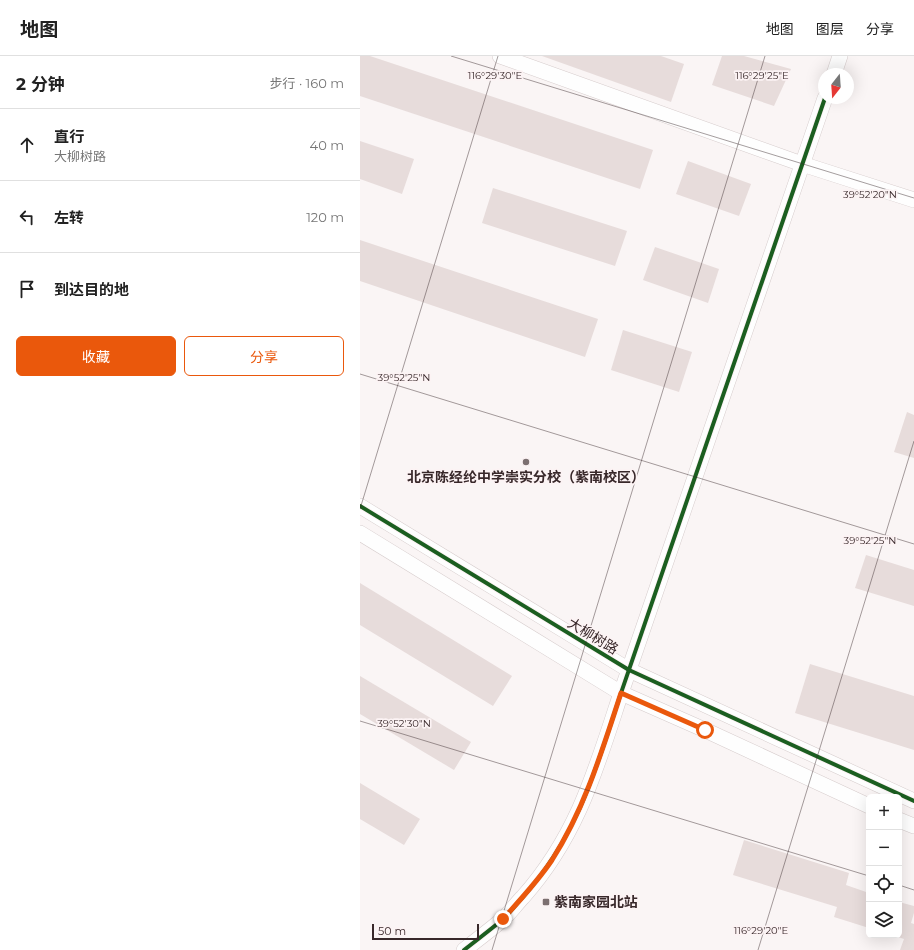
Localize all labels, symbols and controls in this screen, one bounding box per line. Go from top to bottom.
text: 地图 [20,18,58,41]
text: 地图 [766,20,794,38]
text: 图层 [816,20,844,38]
text: 分享 [866,20,894,38]
north arrow [818,68,854,104]
text: 116°29'30"E [468,69,522,82]
text: 116°29'25"E [735,69,789,82]
text: 2 分钟 [16,74,65,94]
text: 步行 · 160 m [269,75,344,91]
text: 直行 [54,127,84,146]
icon: ahead [16,134,38,156]
text: 40 m [310,137,344,153]
text: 大柳树路 [54,148,106,164]
text: 39°52'20"N [843,188,897,201]
icon: left [16,206,38,228]
text: 左转 [54,208,84,227]
text: 120 m [306,209,344,225]
icon: arrive [16,278,38,300]
text: 到达目的地 [54,280,129,299]
button: 收藏 [16,336,176,376]
button: 分享 [184,336,344,376]
text: 39°52'25"N [378,371,430,384]
marker: 北京陈经纶中学崇实分校（紫南校区） [521,457,531,467]
place label: 北京陈经纶中学崇实分校（紫南校区） [407,468,645,486]
text: 39°52'25"N [844,534,896,547]
street label: 大柳树路 [564,614,622,658]
text: 39°52'30"N [377,717,431,730]
route start [696,721,714,739]
map controls [866,794,902,938]
button: + [866,794,902,830]
button: − [866,830,902,866]
button: locate [866,866,902,902]
place label: 紫南家园北站 [554,893,638,911]
marker: 紫南家园北站 [541,897,551,907]
button: layers [866,902,902,938]
route end [494,910,512,928]
scale bar [372,922,479,941]
text: 50 m [378,924,406,938]
text: 116°29'20"E [734,924,789,937]

